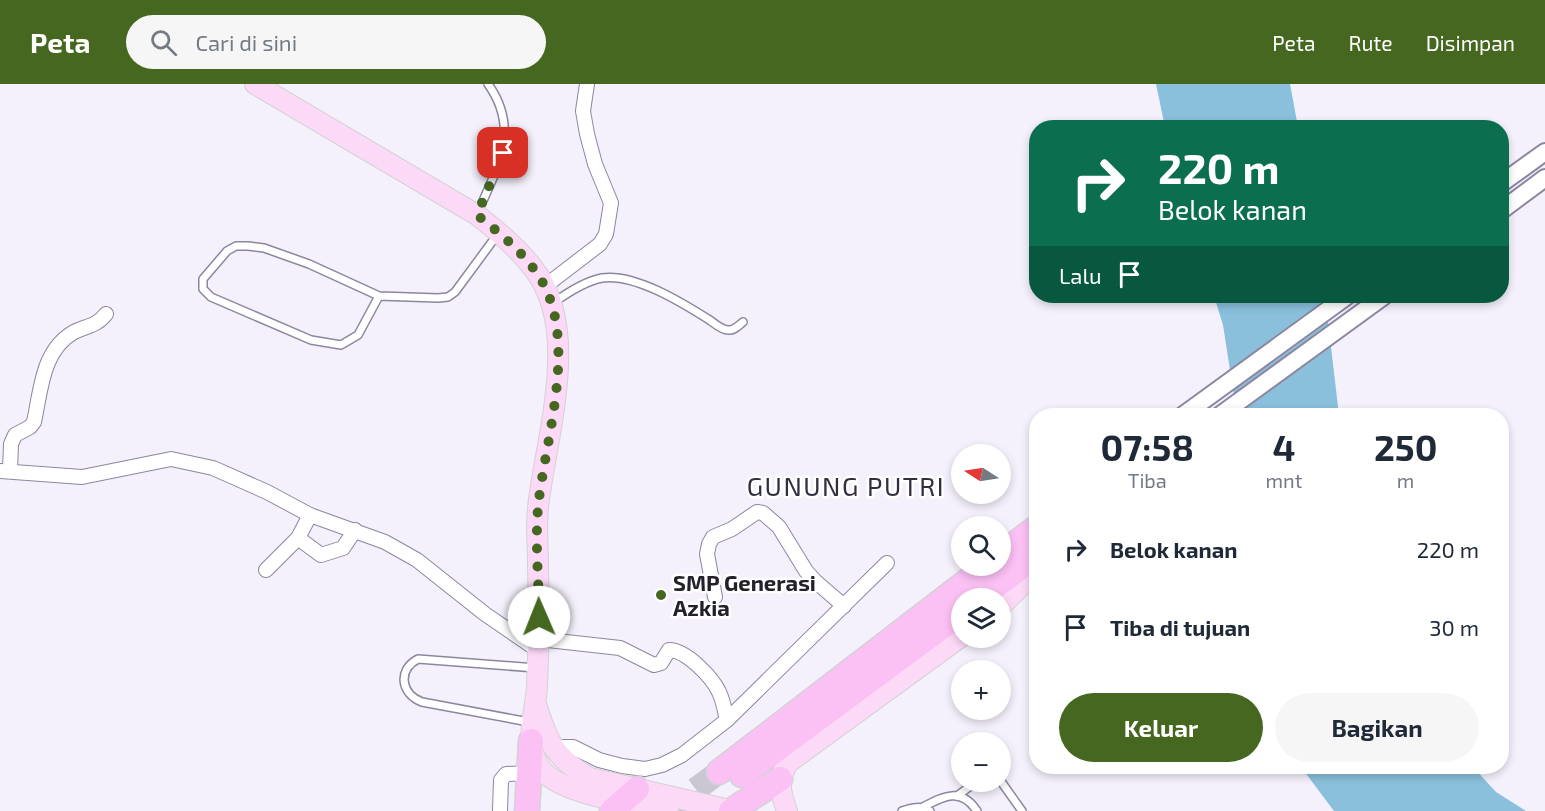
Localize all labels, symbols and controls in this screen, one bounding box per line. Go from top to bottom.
search box [126,15,546,69]
text: Peta [30,25,90,59]
icon: search [147,26,180,59]
text: Cari di sini [195,29,297,55]
text: Peta [1272,30,1315,55]
text: Rute [1348,30,1393,55]
text: Disimpan [1426,30,1515,55]
pin [477,127,528,178]
icon: arrive [486,136,519,169]
text: 220 m [1158,142,1279,192]
icon: right [1059,144,1137,222]
text: Belok kanan [1158,193,1307,225]
icon: arrive [1113,258,1146,291]
text: Lalu [1059,262,1101,288]
text: 07:58 [1101,425,1194,468]
text: 4 [1272,425,1295,468]
text: 250 [1374,425,1437,468]
north arrow [951,444,1011,504]
map controls [951,444,1011,792]
text: Tiba [1128,468,1167,492]
text: mnt [1266,468,1302,492]
text: m [1397,468,1414,492]
district label: GUNUNG PUTRI [747,470,945,501]
button: search [951,516,1011,576]
icon: right [1059,533,1092,566]
text: Belok kanan [1110,536,1237,562]
text: 220 m [1417,536,1479,562]
place label: SMP Generasi Azkia [673,569,816,620]
position arrow [507,585,571,649]
marker: SMP Generasi Azkia [654,588,668,602]
button: layers [951,588,1011,648]
icon: arrive [1059,611,1092,644]
text: Tiba di tujuan [1110,614,1250,640]
text: 30 m [1429,614,1479,640]
button: + [951,660,1011,720]
button: Keluar [1059,693,1263,762]
button: Bagikan [1275,693,1479,762]
button: − [951,732,1011,792]

